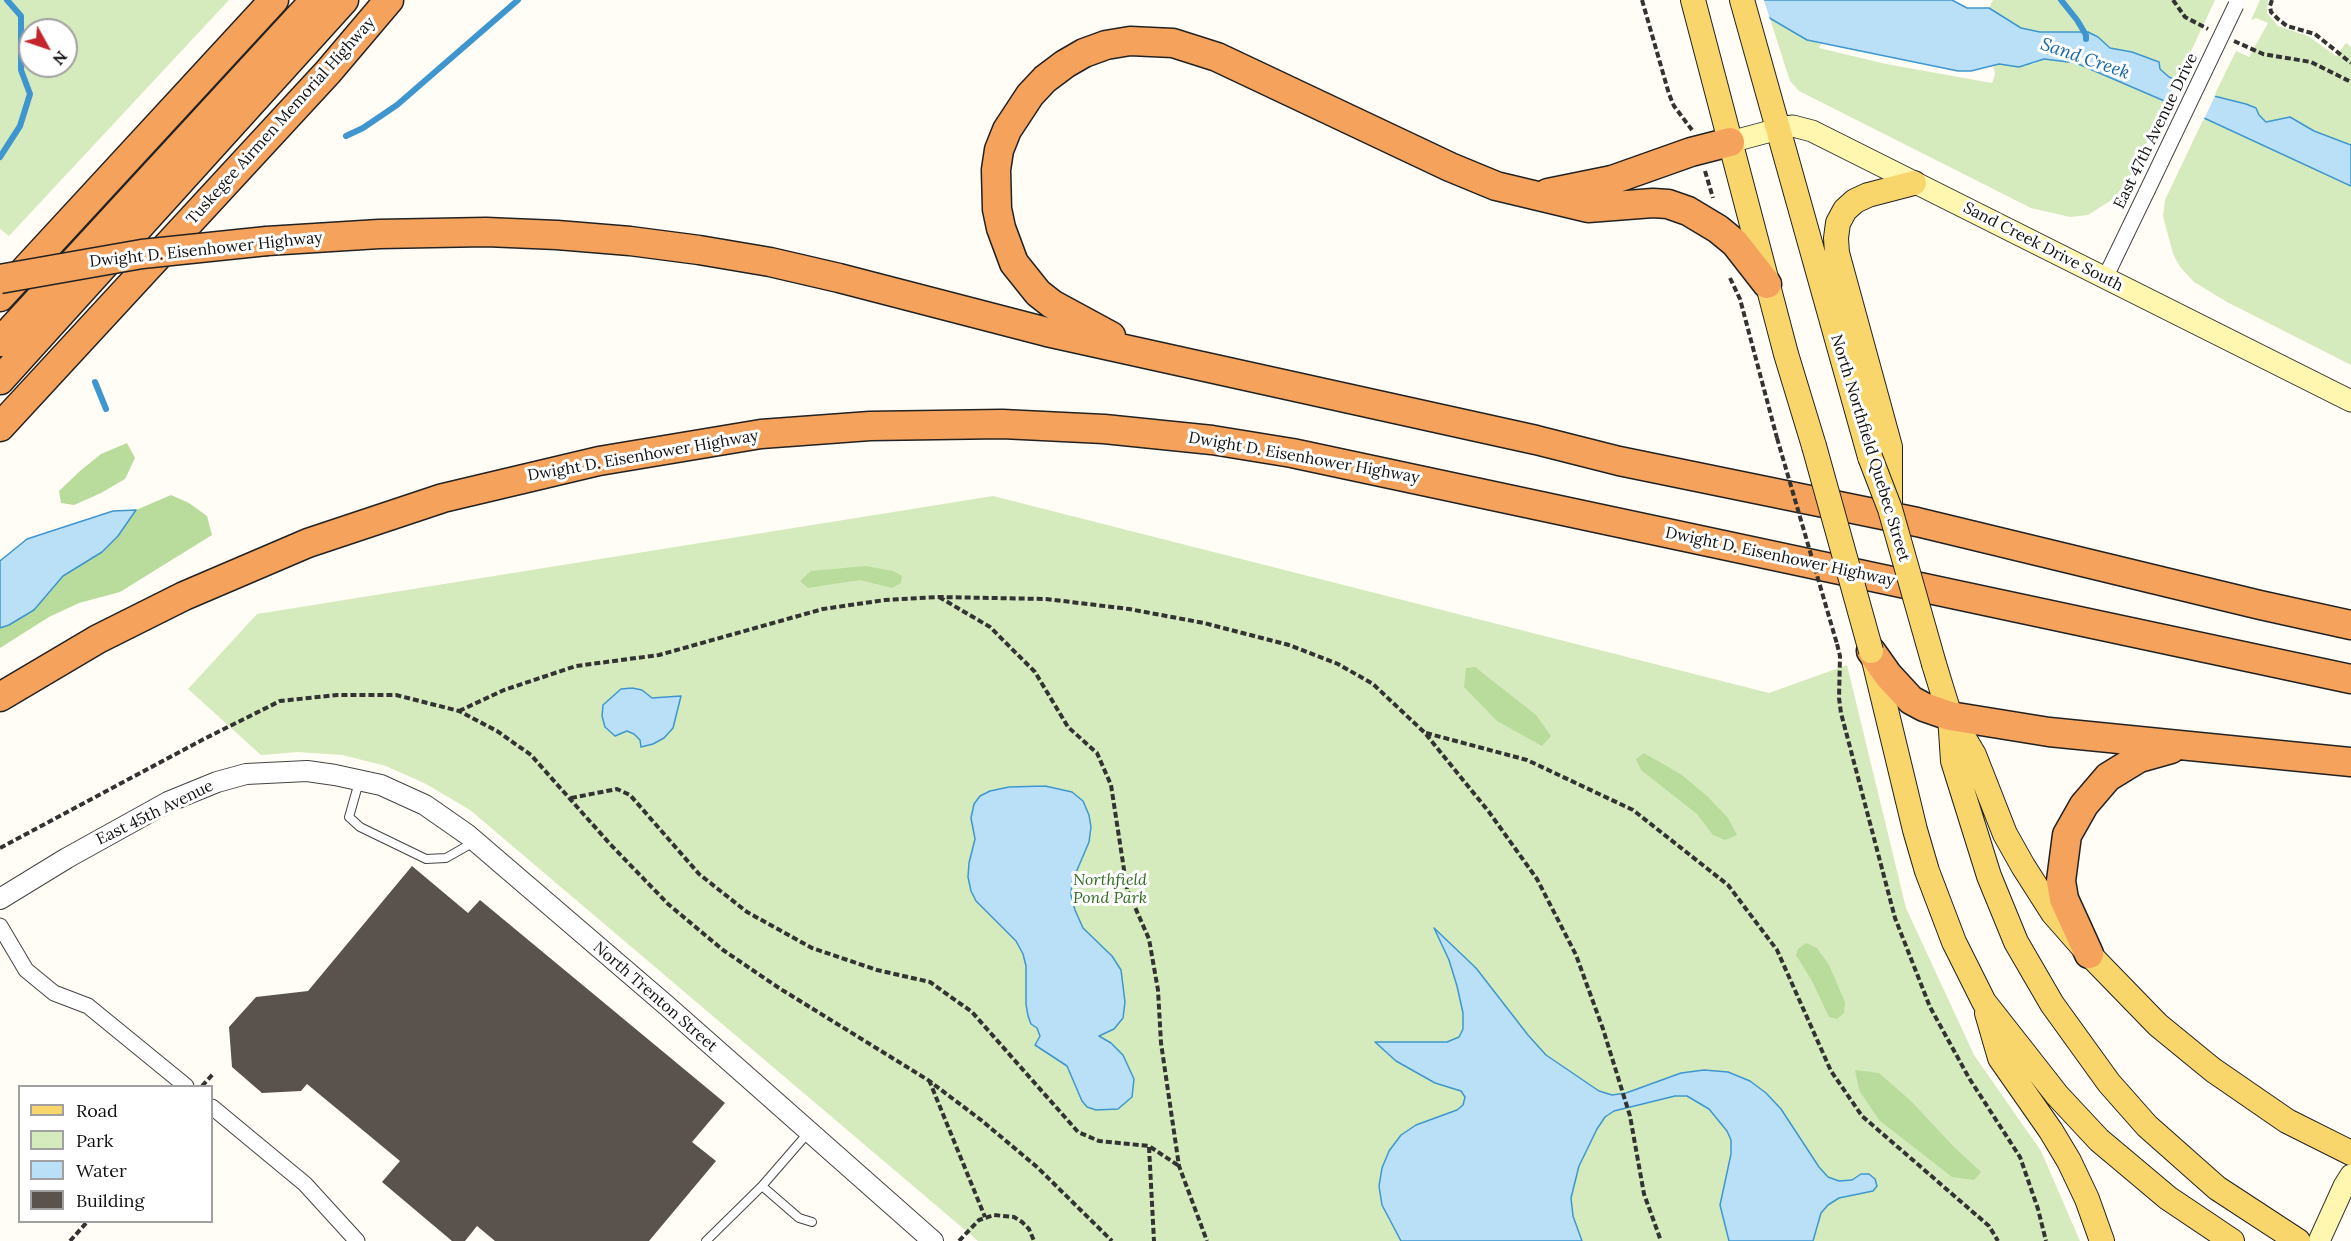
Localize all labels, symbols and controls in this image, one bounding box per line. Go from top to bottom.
street label: Tuskegee Airmen Memorial Highway [183,13,379,229]
north arrow [18,18,78,78]
water label: Sand Creek [2038,34,2132,84]
text: N [49,47,72,69]
street label: East 47th Avenue Drive [2110,50,2202,212]
street label: Sand Creek Drive South [1960,198,2126,296]
street label: Dwight D. Eisenhower Highway [89,228,323,272]
street label: North Northfield Quebec Street [1826,332,1914,564]
street label: Dwight D. Eisenhower Highway [526,426,760,486]
street label: Dwight D. Eisenhower Highway [1187,428,1421,488]
street label: Dwight D. Eisenhower Highway [1663,523,1897,591]
street label: East 45th Avenue [93,776,217,850]
park label: Northfield Pond Park [1073,870,1147,908]
street label: North Trenton Street [589,938,721,1056]
legend [18,1085,213,1223]
text: Road [76,1099,118,1122]
text: Park [76,1129,113,1152]
text: Water [76,1159,127,1182]
text: Building [76,1189,144,1212]

